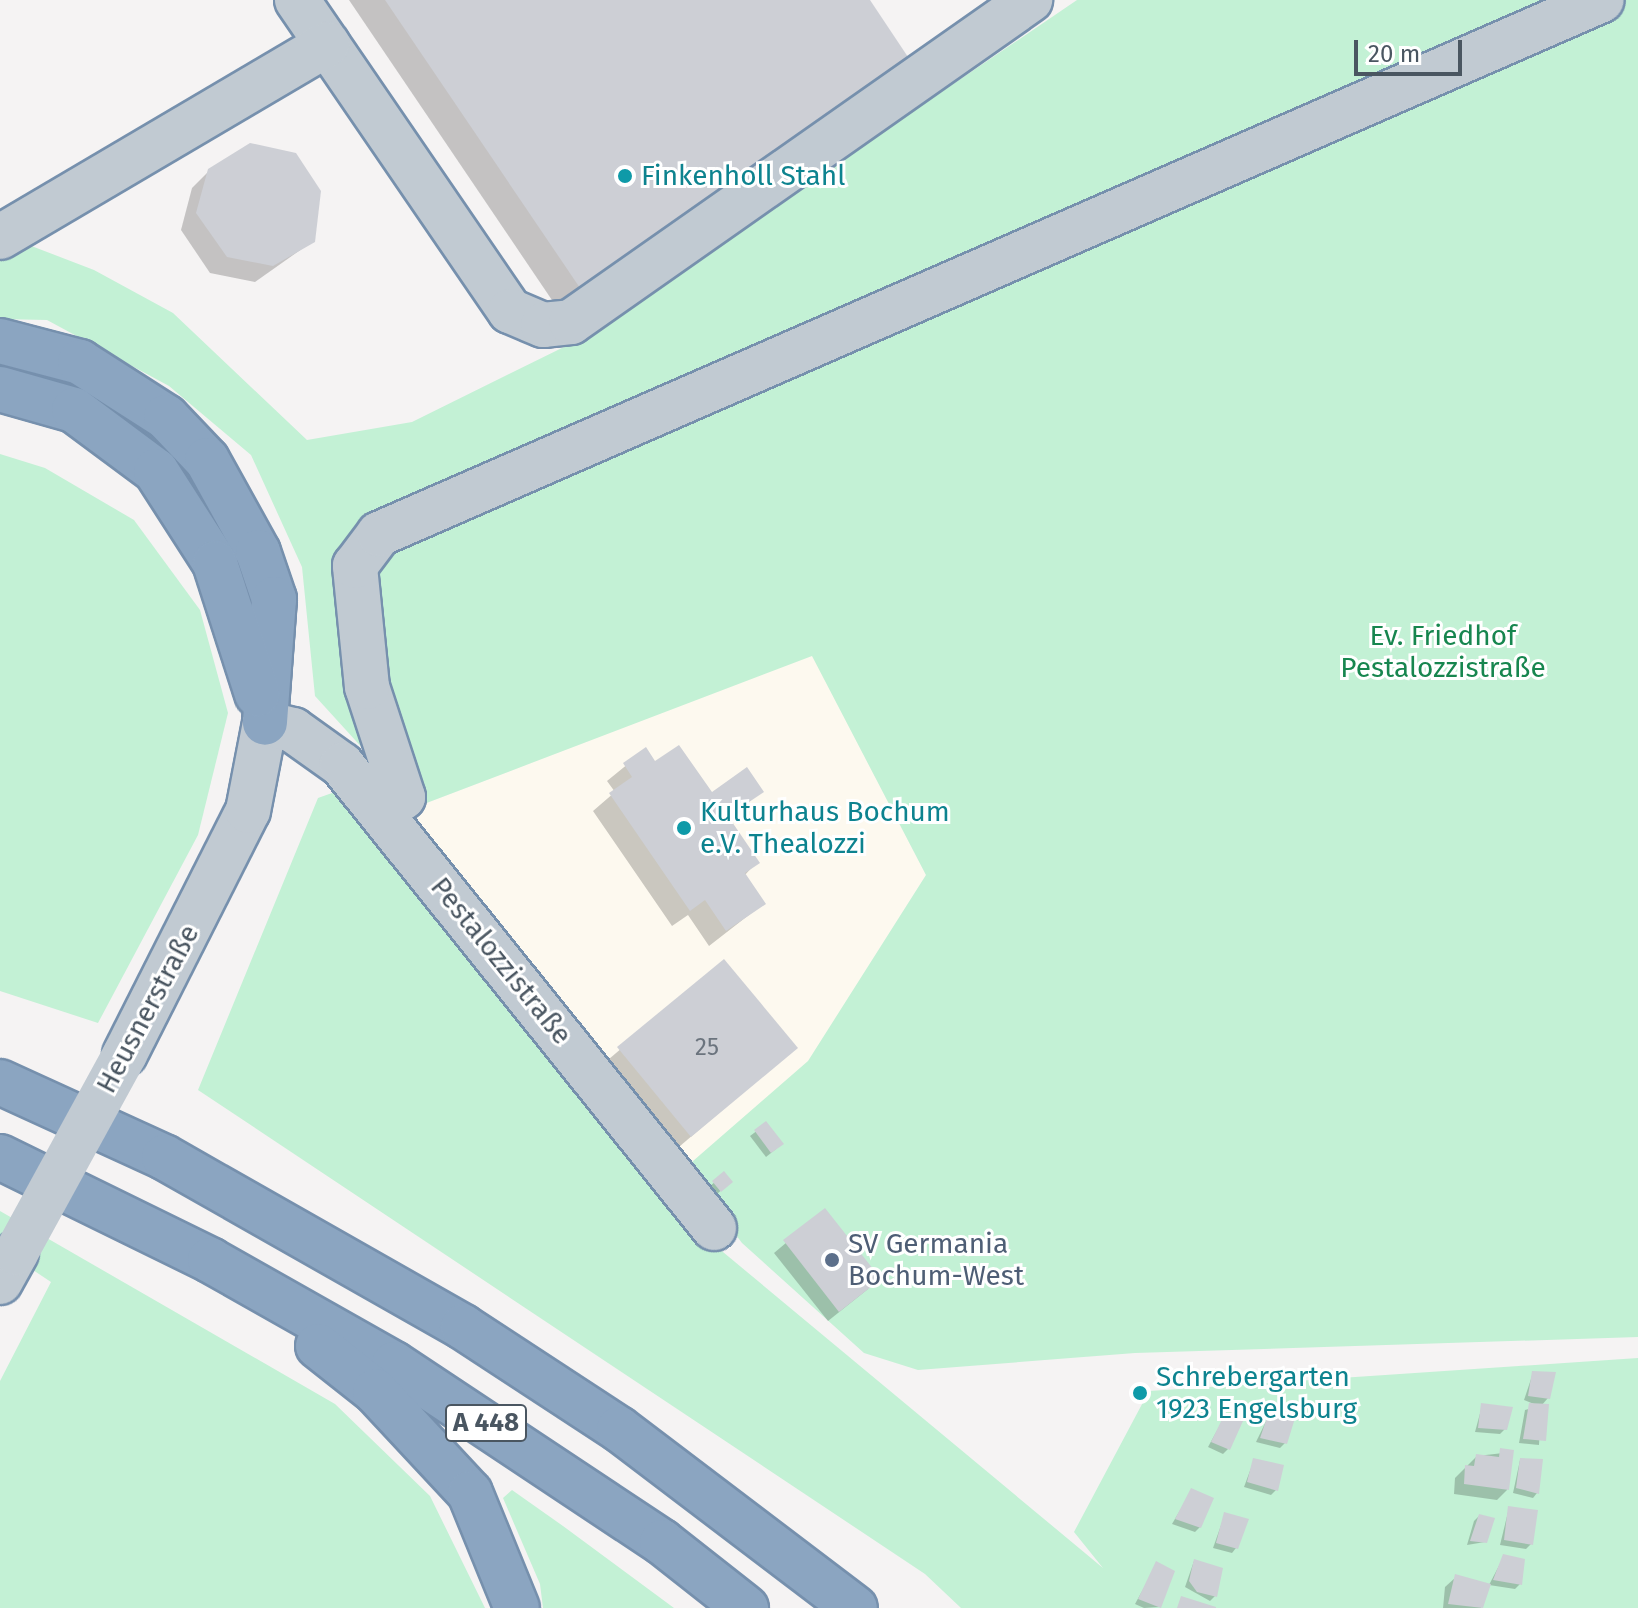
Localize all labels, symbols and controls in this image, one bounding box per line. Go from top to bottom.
scale bar [1358,24,1466,74]
text: 20 m [1368,40,1420,68]
place label: Finkenholl Stahl [641,159,845,193]
marker: Finkenholl Stahl [616,167,634,185]
park label: Ev. Friedhof Pestalozzistraße [1340,619,1546,685]
place label: Kulturhaus Bochum e.V. Thealozzi [700,795,950,861]
marker: Kulturhaus Bochum e.V. Thealozzi [675,819,693,837]
street label: Pestalozzistraße [423,871,579,1051]
street label: Heusnerstraße [90,919,206,1099]
house number: 25 [695,1034,719,1062]
place label: SV Germania Bochum-West [848,1227,1024,1293]
marker: SV Germania Bochum-West [823,1251,841,1269]
place label: Schrebergarten 1923 Engelsburg [1156,1360,1357,1426]
marker: Schrebergarten 1923 Engelsburg [1131,1384,1149,1402]
road number: A 448 [444,1401,528,1445]

